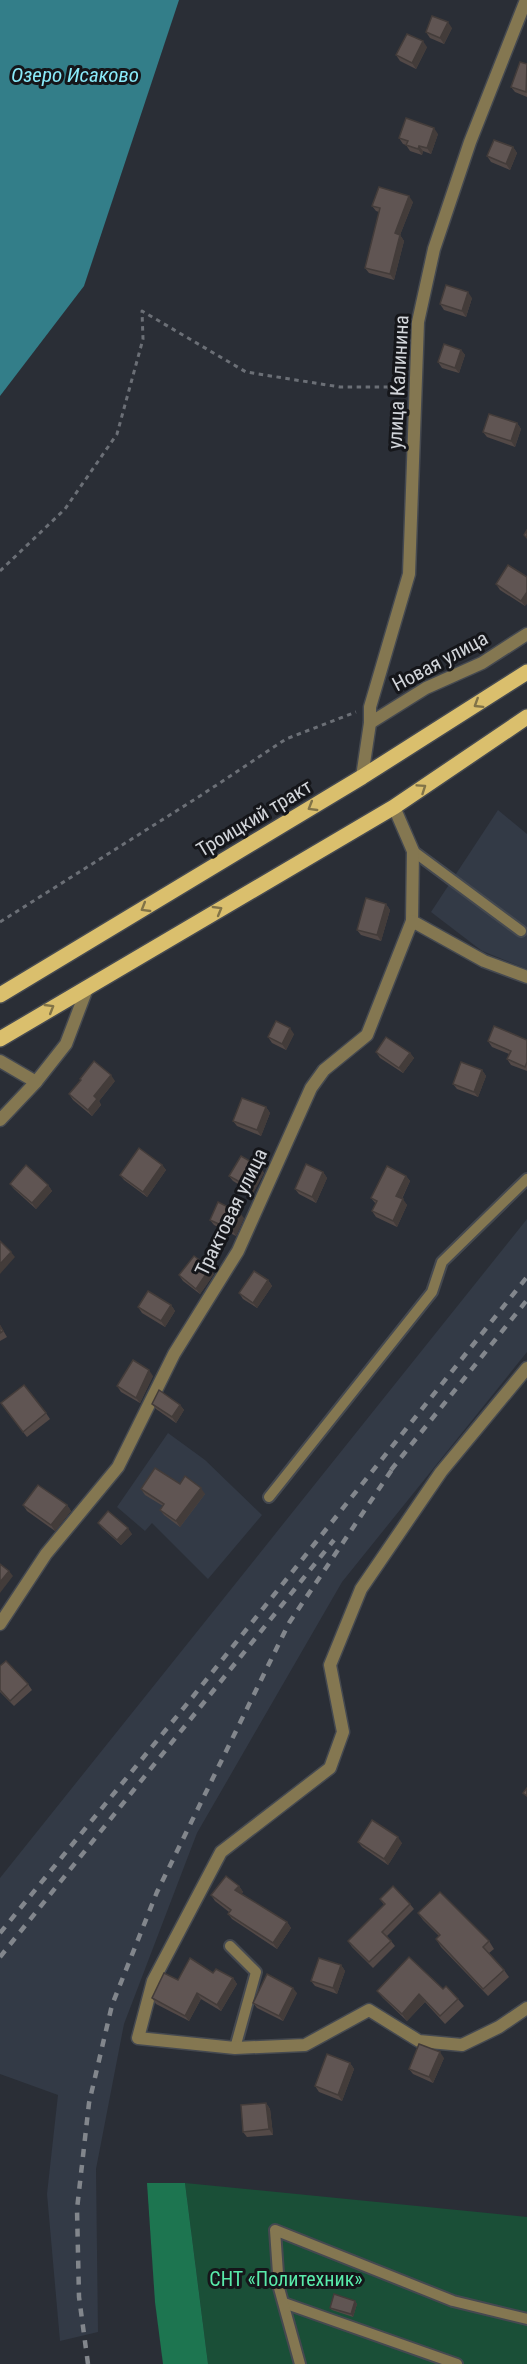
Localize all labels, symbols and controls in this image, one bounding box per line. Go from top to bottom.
water label: Озеро Исаково [11,63,139,87]
street label: улица Калинина [383,314,413,450]
street label: Новая улица [388,626,492,696]
one-way arrow [473,696,484,707]
street label: Троицкий тракт [192,774,316,862]
one-way arrow [415,784,426,795]
one-way arrow [308,800,318,811]
one-way arrow [141,900,151,912]
one-way arrow [212,905,222,917]
one-way arrow [44,1004,54,1016]
street label: Трактовая улица [190,1144,272,1280]
park label: СНТ «Политехник» [209,2267,363,2291]

